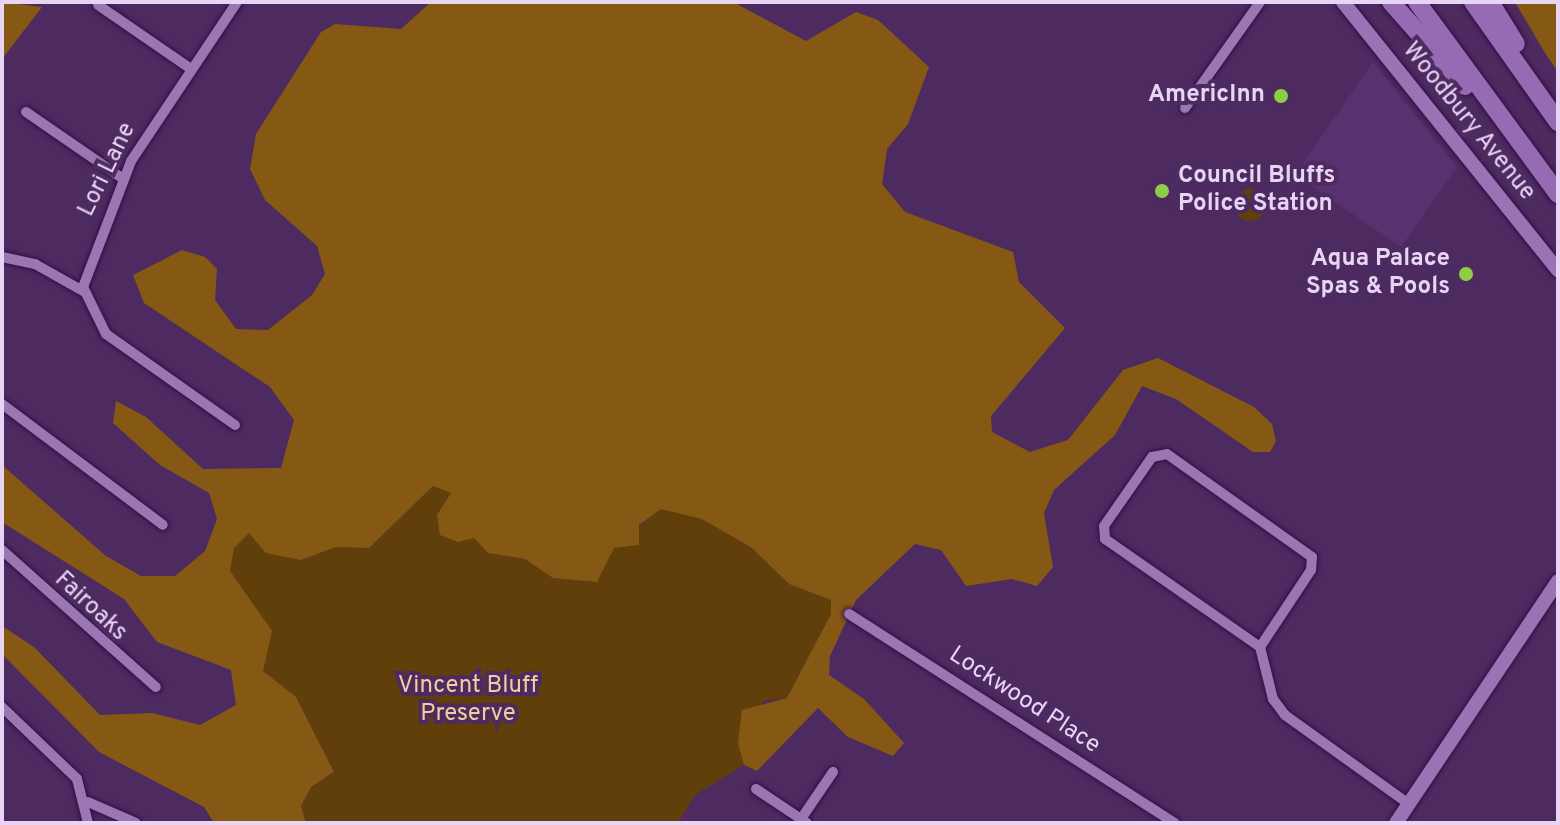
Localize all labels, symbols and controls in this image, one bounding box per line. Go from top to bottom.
street label: Woodbury Avenue [1395,37,1541,207]
place label: AmericInn [1148,82,1265,110]
marker: AmericInn [1272,87,1290,105]
street label: Lori Lane [73,118,143,222]
place label: Council Bluffs Police Station [1178,163,1335,219]
marker: Council Bluffs Police Station [1153,182,1171,200]
place label: Aqua Palace Spas & Pools [1306,246,1450,302]
marker: Aqua Palace Spas & Pools [1457,265,1475,283]
street label: Fairoaks [48,566,132,648]
street label: Lockwood Place [943,641,1105,761]
park label: Vincent Bluff Preserve [398,673,538,729]

